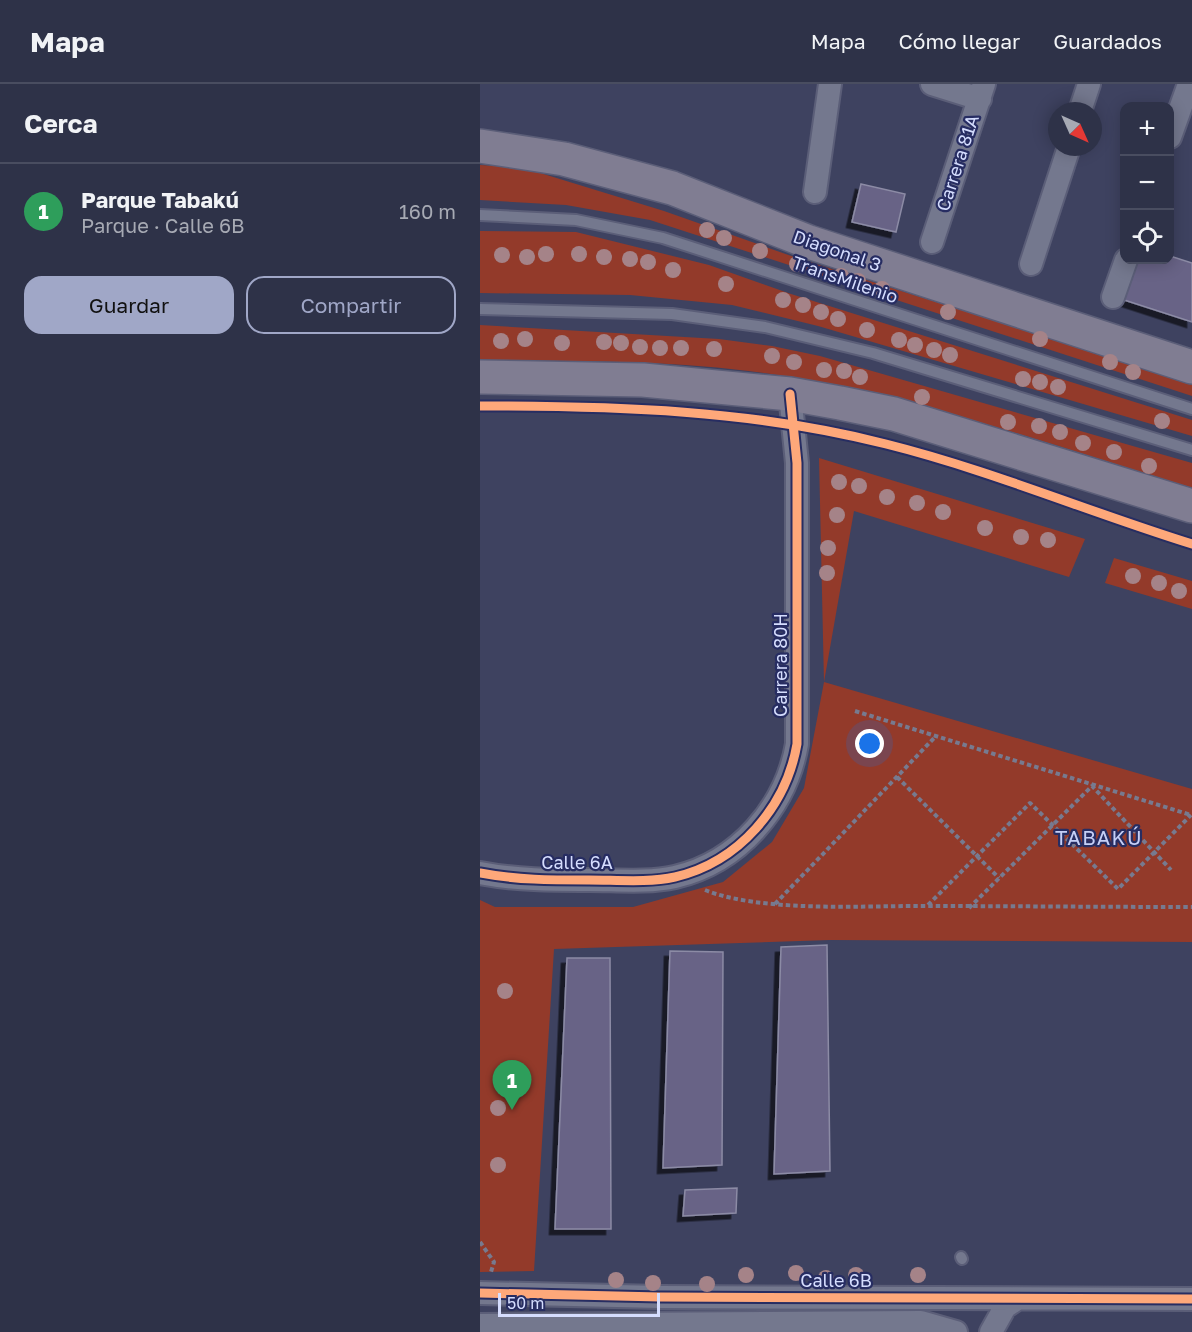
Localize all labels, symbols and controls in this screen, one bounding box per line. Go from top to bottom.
text: Mapa [30,25,105,58]
text: Mapa [811,28,866,54]
text: Cómo llegar [899,28,1020,54]
text: Guardados [1053,28,1162,54]
north arrow [1048,102,1102,156]
map controls [1120,102,1174,264]
button: + [1120,102,1174,156]
text: Cerca [24,108,98,139]
street label: Carrera 81A [931,112,983,214]
button: − [1120,156,1174,210]
text: Parque Tabakú [81,186,239,213]
text: 1 [38,199,49,223]
text: 160 m [399,199,456,223]
button: locate [1120,210,1174,264]
text: Parque · Calle 6B [81,213,244,237]
street label: Diagonal 3 [790,225,884,275]
street label: TransMilenio [790,251,901,307]
button: Guardar [24,276,234,334]
button: Compartir [246,276,456,334]
street label: Carrera 80H [769,613,791,717]
your location [855,729,884,758]
district label: TABAKÚ [1055,825,1143,849]
street label: Calle 6A [541,851,613,873]
pin: 1 [492,1060,531,1110]
street label: Calle 6B [800,1269,872,1291]
scale bar [498,1290,660,1318]
text: 50 m [507,1293,544,1313]

